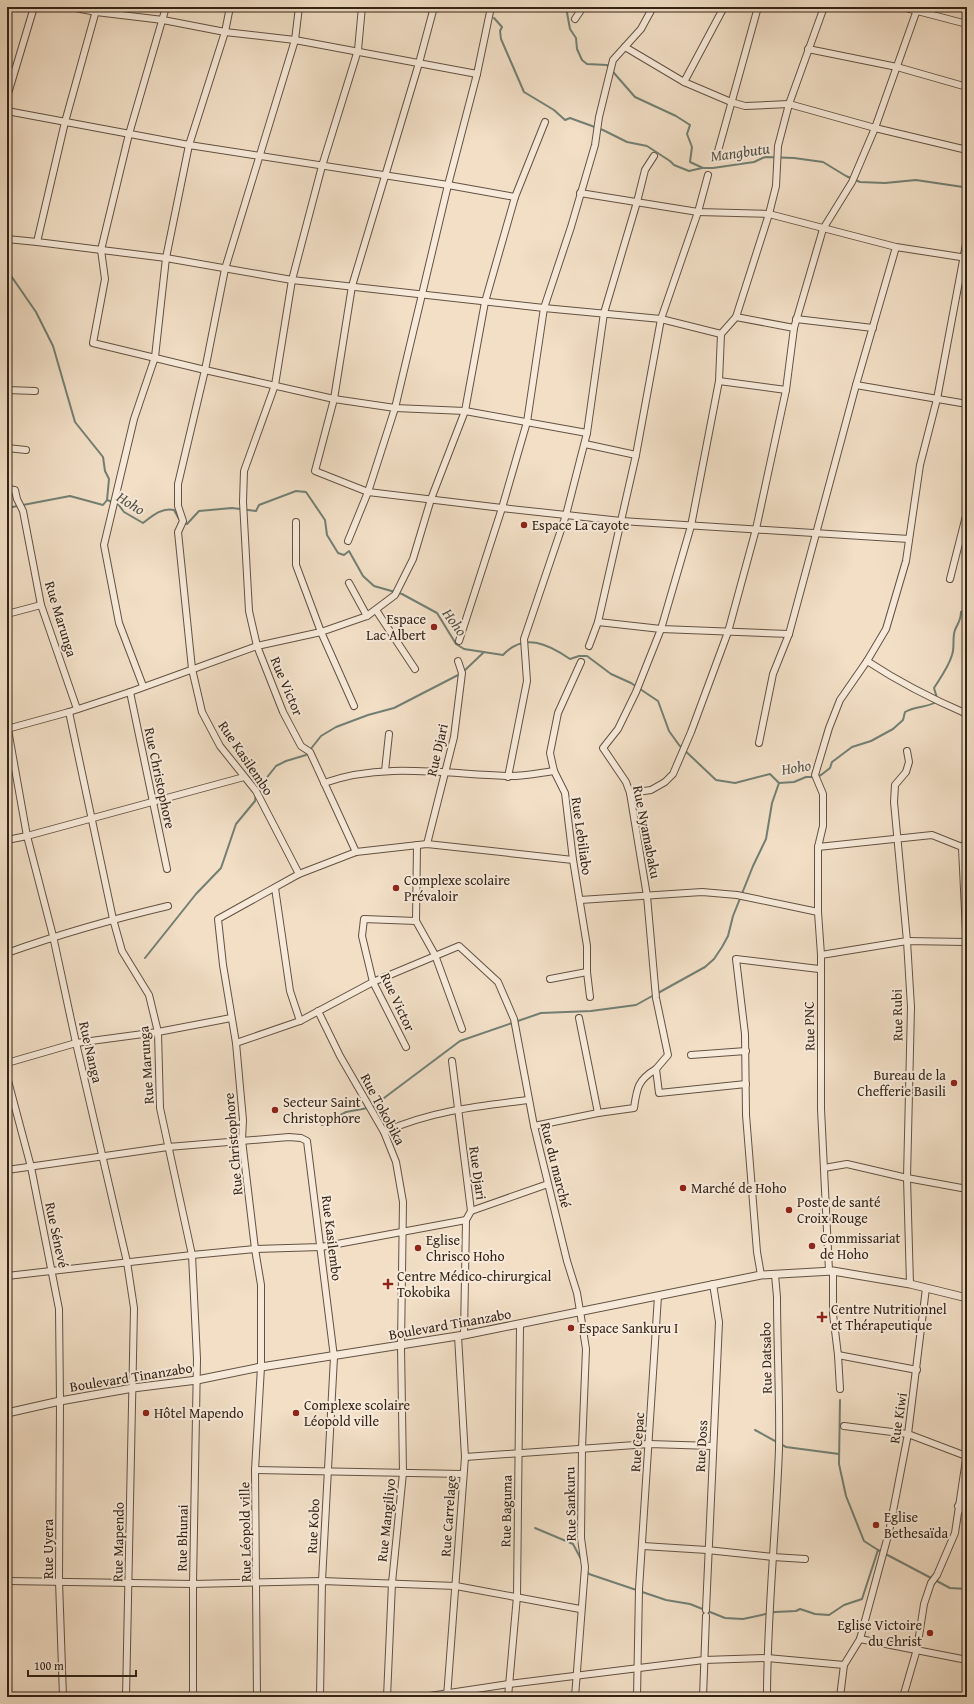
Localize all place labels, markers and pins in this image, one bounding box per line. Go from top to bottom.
place label: Espace La cayote [532,515,630,535]
marker: Espace La cayote [519,520,529,530]
place label: Espace Lac Albert [366,609,426,645]
marker: Espace Lac Albert [429,622,439,632]
place label: Complexe scolaire Prévaloir [404,870,511,906]
marker: Complexe scolaire Prévaloir [391,883,401,893]
place label: Bureau de la Chefferie Basili [857,1065,946,1101]
marker: Bureau de la Chefferie Basili [949,1078,959,1088]
place label: Secteur Saint Christophore [283,1092,361,1128]
marker: Secteur Saint Christophore [270,1105,280,1115]
place label: Marché de Hoho [691,1178,787,1198]
marker: Marché de Hoho [678,1183,688,1193]
place label: Poste de santé Croix Rouge [797,1192,881,1228]
marker: Poste de santé Croix Rouge [784,1205,794,1215]
place label: Commissariat de Hoho [820,1228,901,1264]
place label: Eglise Chrisco Hoho [426,1230,505,1266]
marker: Commissariat de Hoho [807,1241,817,1251]
marker: Eglise Chrisco Hoho [413,1243,423,1253]
place label: Centre Médico-chirurgical Tokobika [397,1266,551,1302]
marker: Centre Médico-chirurgical Tokobika [382,1278,394,1290]
place label: Centre Nutritionnel et Thérapeutique [831,1299,947,1335]
marker: Centre Nutritionnel et Thérapeutique [816,1311,828,1323]
place label: Espace Sankuru I [579,1318,678,1338]
marker: Espace Sankuru I [566,1323,576,1333]
place label: Complexe scolaire Léopold ville [304,1395,411,1431]
place label: Hôtel Mapendo [154,1403,244,1423]
marker: Hôtel Mapendo [141,1408,151,1418]
marker: Complexe scolaire Léopold ville [291,1408,301,1418]
place label: Eglise Bethesaïda [884,1507,948,1543]
marker: Eglise Bethesaïda [871,1520,881,1530]
place label: Eglise Victoire du Christ [837,1615,922,1651]
marker: Eglise Victoire du Christ [925,1628,935,1638]

